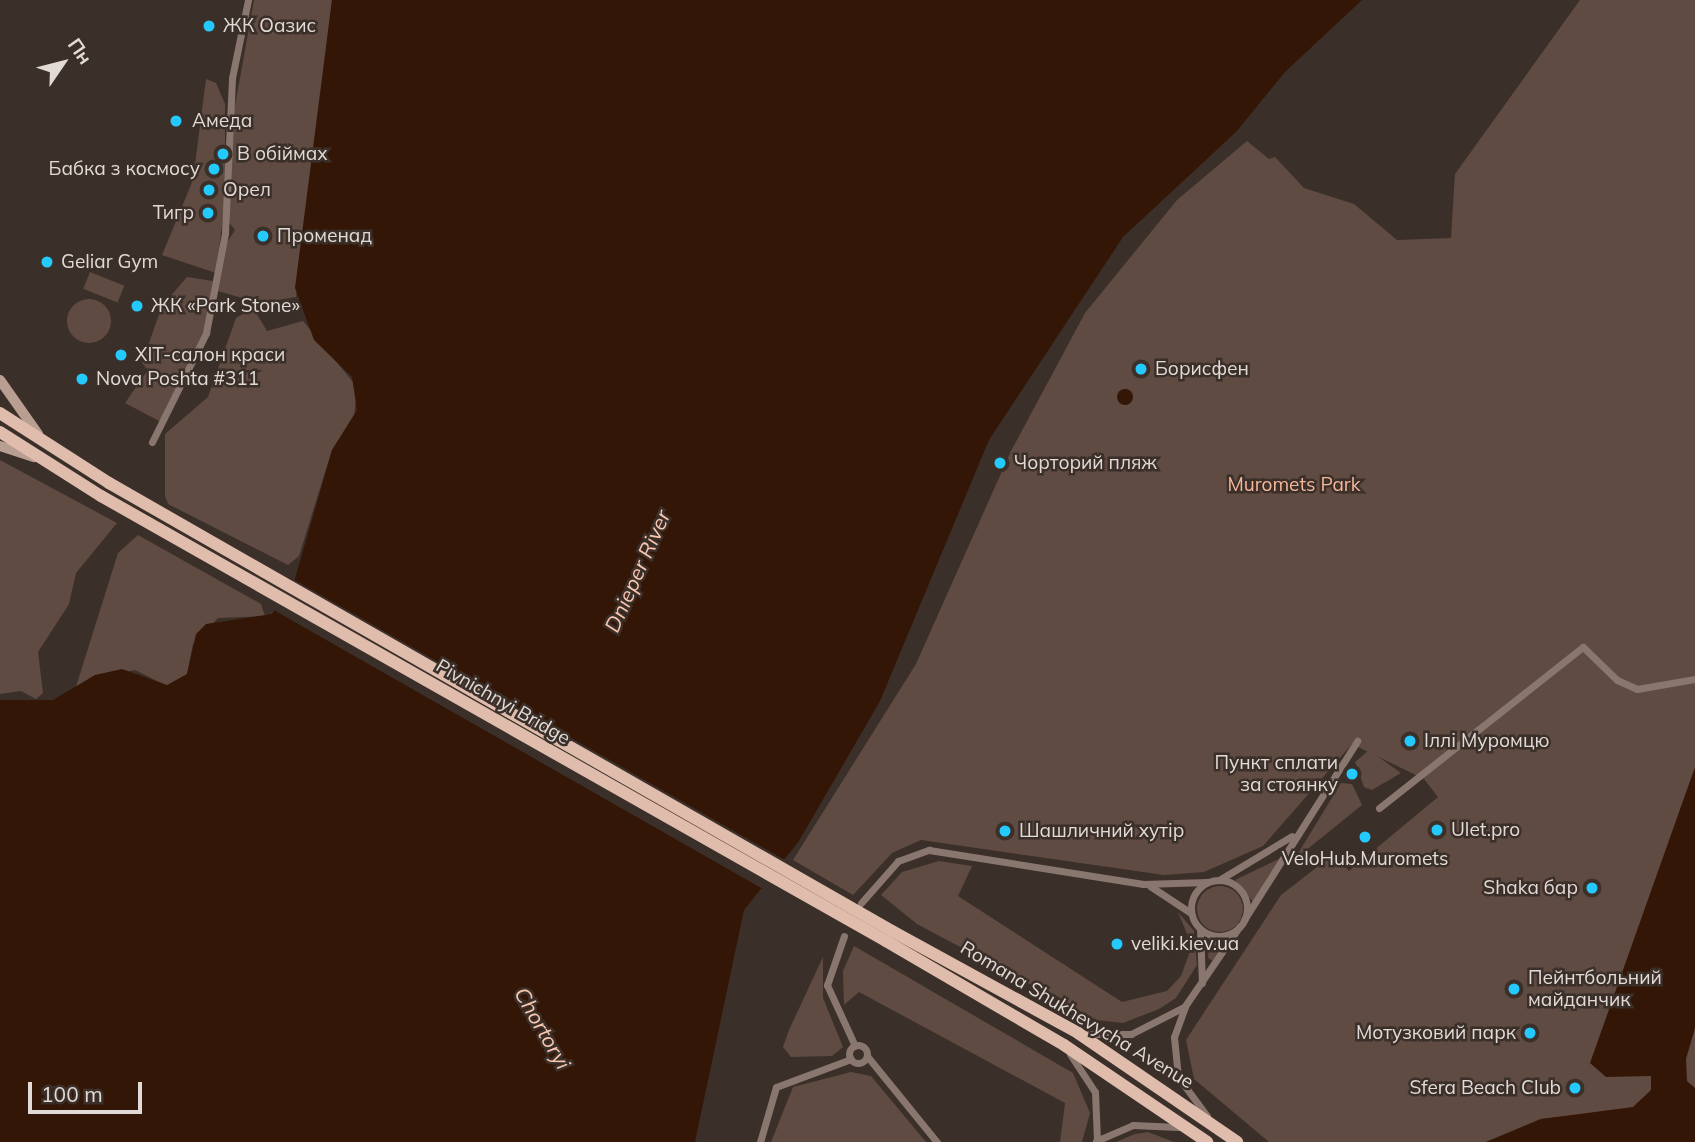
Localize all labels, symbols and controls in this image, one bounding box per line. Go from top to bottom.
place label: ЖК Оазис [223,15,316,37]
marker: ЖК Оазис [201,18,217,34]
north arrow [28,28,98,98]
text: Пн [63,33,98,69]
place label: Амеда [192,110,252,132]
marker: Амеда [166,111,186,131]
place label: В обіймах [237,143,328,165]
marker: В обіймах [215,146,231,162]
place label: Бабка з космосу [49,158,200,180]
marker: Бабка з космосу [206,161,222,177]
place label: Орел [223,179,271,201]
marker: Орел [201,182,217,198]
place label: Тигр [153,202,194,224]
marker: Тигр [200,205,216,221]
place label: Променад [277,225,372,247]
marker: Променад [255,228,271,244]
place label: Geliar Gym [61,251,158,273]
marker: Geliar Gym [39,254,55,270]
place label: ЖК «Park Stone» [151,295,300,317]
marker: ЖК «Park Stone» [129,298,145,314]
place label: ХІТ-салон краси [135,344,285,366]
marker: ХІТ-салон краси [113,347,129,363]
place label: Борисфен [1155,358,1249,380]
marker: Борисфен [1133,361,1149,377]
place label: Nova Poshta #311 [96,368,259,390]
marker: Nova Poshta #311 [74,371,90,387]
place label: Чорторий пляж [1014,452,1157,474]
marker: Чорторий пляж [992,455,1008,471]
park label: Muromets Park [1228,474,1360,496]
water label: Dnieper River [599,506,675,636]
street label: Pivnichnyi Bridge [432,654,574,750]
place label: Іллі Муромцю [1424,730,1549,752]
marker: Іллі Муромцю [1402,733,1418,749]
place label: Пункт сплати за стоянку [1214,752,1338,796]
marker: Пункт сплати за стоянку [1344,766,1360,782]
place label: Ulet.pro [1451,819,1520,841]
place label: Шашличний хутір [1019,820,1184,842]
marker: Ulet.pro [1429,822,1445,838]
marker: Шашличний хутір [997,823,1013,839]
marker: VeloHub.Muromets [1357,829,1373,845]
place label: VeloHub.Muromets [1282,848,1448,870]
place label: Shaka бар [1483,877,1578,899]
marker: Shaka бар [1584,880,1600,896]
place label: veliki.kiev.ua [1131,933,1239,955]
street label: Romana Shukhevycha Avenue [956,936,1198,1094]
marker: veliki.kiev.ua [1109,936,1125,952]
place label: Пейнтбольний майданчик [1528,967,1662,1011]
marker: Пейнтбольний майданчик [1506,981,1522,997]
water label: Chortoryi [509,983,577,1073]
place label: Мотузковий парк [1356,1022,1516,1044]
marker: Мотузковий парк [1522,1025,1538,1041]
scale bar [32,1068,145,1112]
place label: Sfera Beach Club [1410,1077,1561,1099]
marker: Sfera Beach Club [1567,1080,1583,1096]
text: 100 m [41,1081,103,1107]

